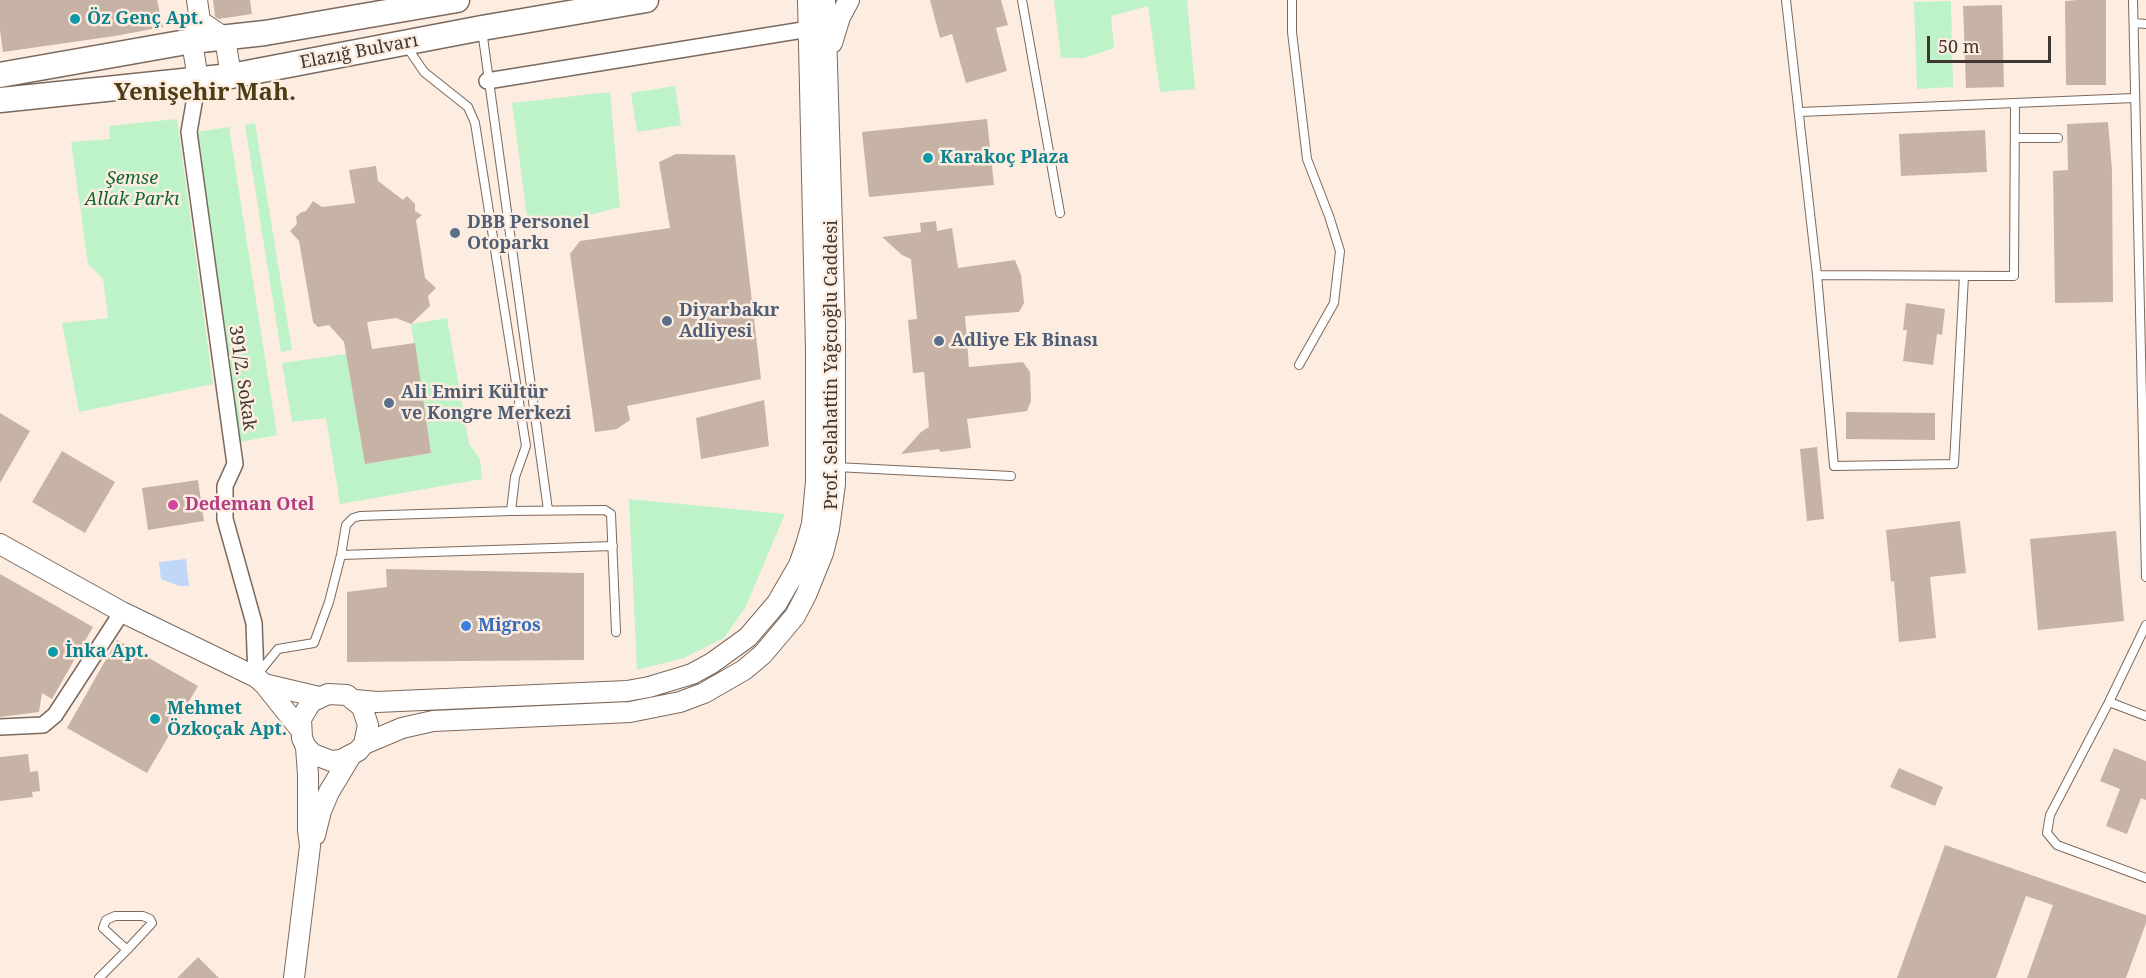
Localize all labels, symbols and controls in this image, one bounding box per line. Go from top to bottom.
place label: Öz Genç Apt. [87,8,203,30]
marker: Öz Genç Apt. [68,12,82,26]
scale bar [1930,24,2054,62]
street label: Elazığ Bulvarı [298,30,420,74]
text: 50 m [1938,34,1980,58]
district label: Yenişehir Mah. [114,79,296,107]
place label: Karakoç Plaza [940,147,1069,169]
marker: Karakoç Plaza [921,151,935,165]
park label: Şemse Allak Parkı [85,168,179,210]
place label: DBB Personel Otoparkı [467,212,589,254]
street label: Prof. Selahattin Yağcıoğlu Caddesi [821,220,843,510]
marker: DBB Personel Otoparkı [448,226,462,240]
place label: Diyarbakır Adliyesi [679,300,779,342]
marker: Diyarbakır Adliyesi [660,314,674,328]
street label: 391/2. Sokak [224,324,260,432]
place label: Adliye Ek Binası [951,330,1098,352]
marker: Adliye Ek Binası [932,334,946,348]
place label: Ali Emiri Kültür ve Kongre Merkezi [401,382,571,424]
marker: Ali Emiri Kültür ve Kongre Merkezi [382,396,396,410]
place label: Dedeman Otel [185,494,314,516]
marker: Dedeman Otel [166,498,180,512]
place label: Migros [478,615,541,637]
marker: Migros [459,619,473,633]
place label: İnka Apt. [65,641,149,663]
marker: İnka Apt. [46,645,60,659]
place label: Mehmet Özkoçak Apt. [167,698,287,740]
marker: Mehmet Özkoçak Apt. [148,712,162,726]

